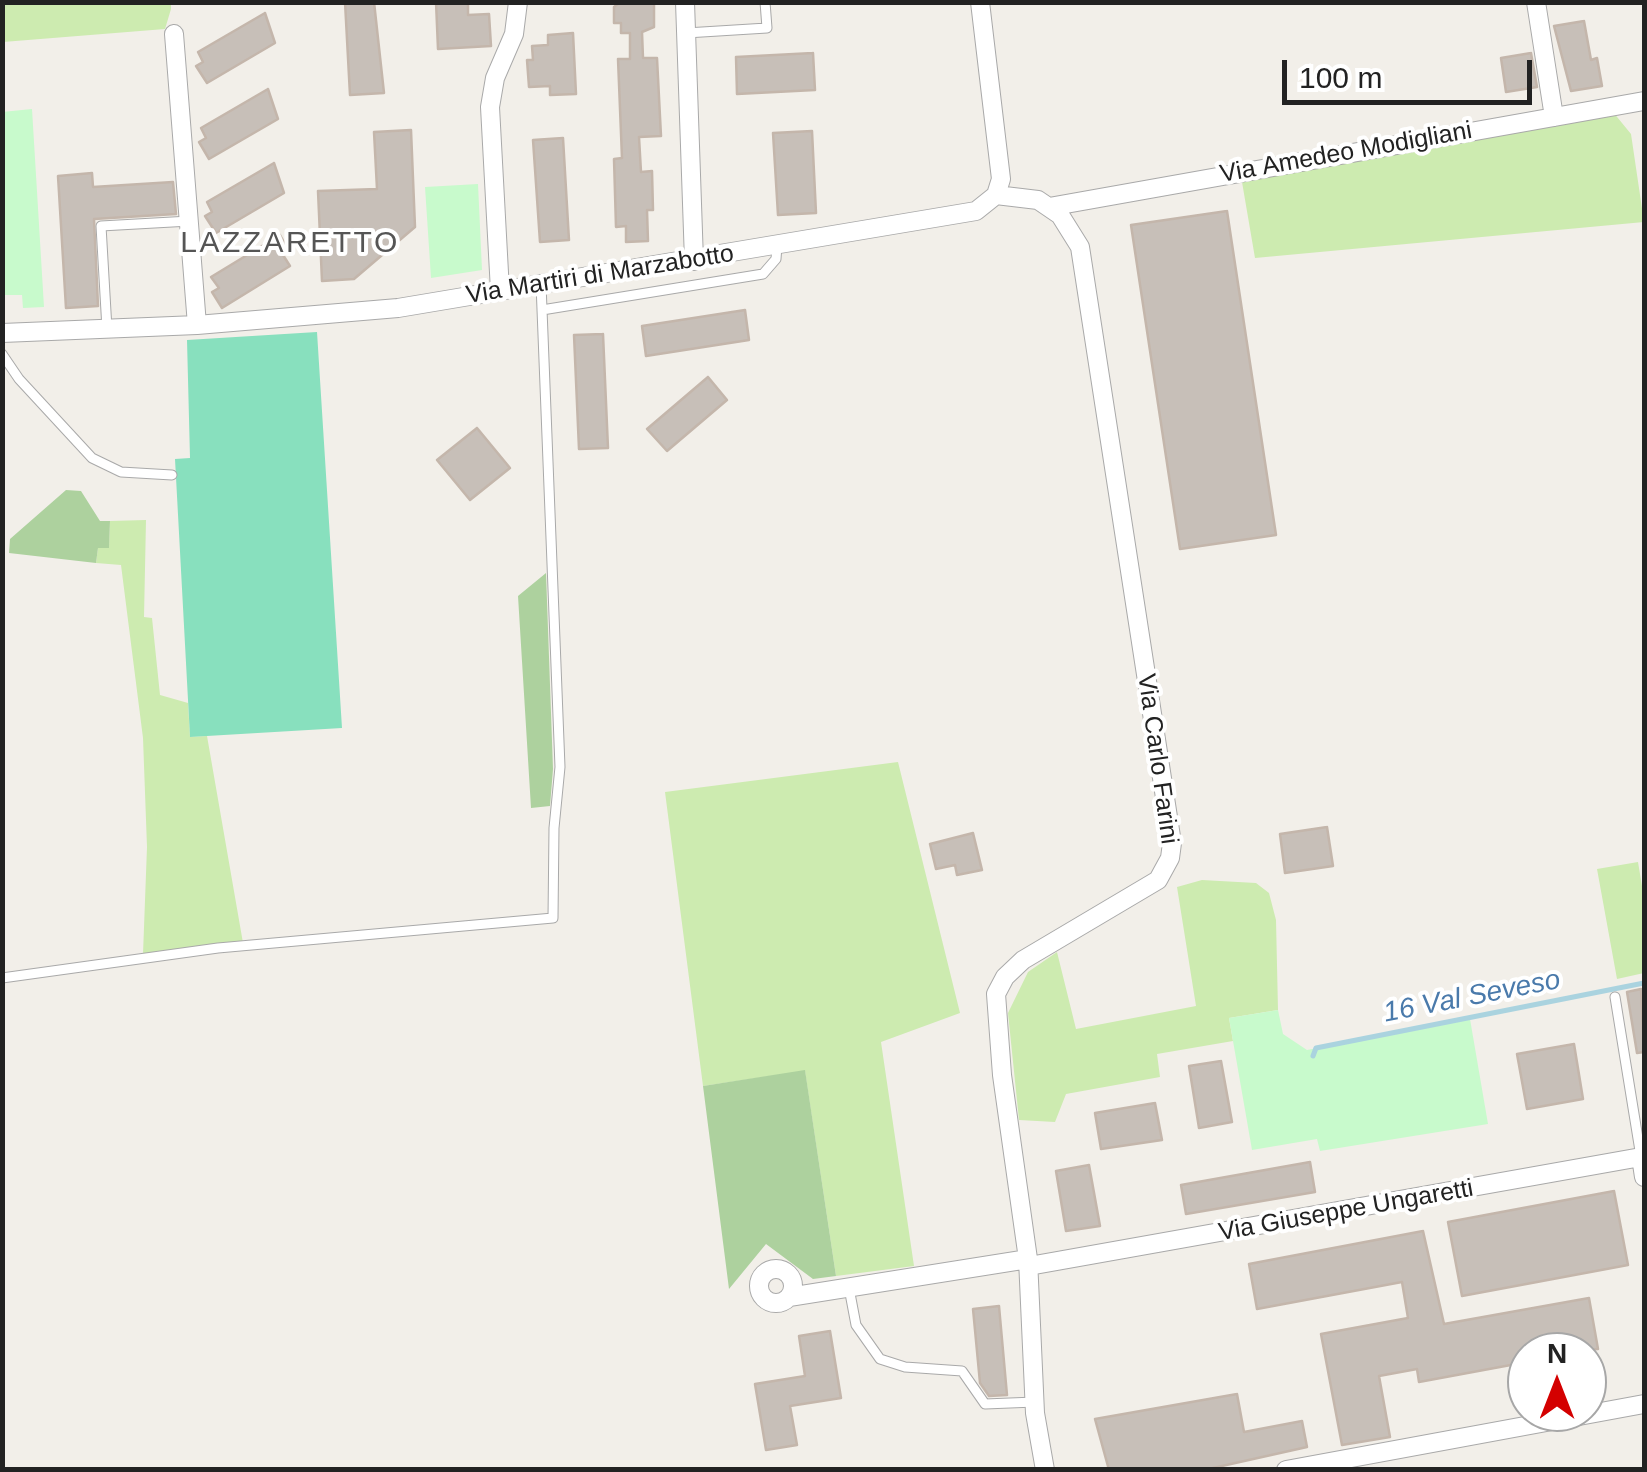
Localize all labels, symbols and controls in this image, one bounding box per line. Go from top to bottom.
scale bar [1287,40,1537,102]
text: 100 m [1299,61,1382,94]
street label: Via Amedeo Modigliani [1218,116,1474,190]
district label: LAZZARETTO [180,226,400,262]
street label: Via Martiri di Marzabotto [464,239,736,311]
street label: Via Carlo Farini [1130,672,1184,846]
water label: 16 Val Seveso [1381,963,1563,1031]
street label: Via Giuseppe Ungaretti [1216,1174,1476,1248]
north arrow [1507,1332,1607,1432]
text: N [1547,1338,1567,1369]

